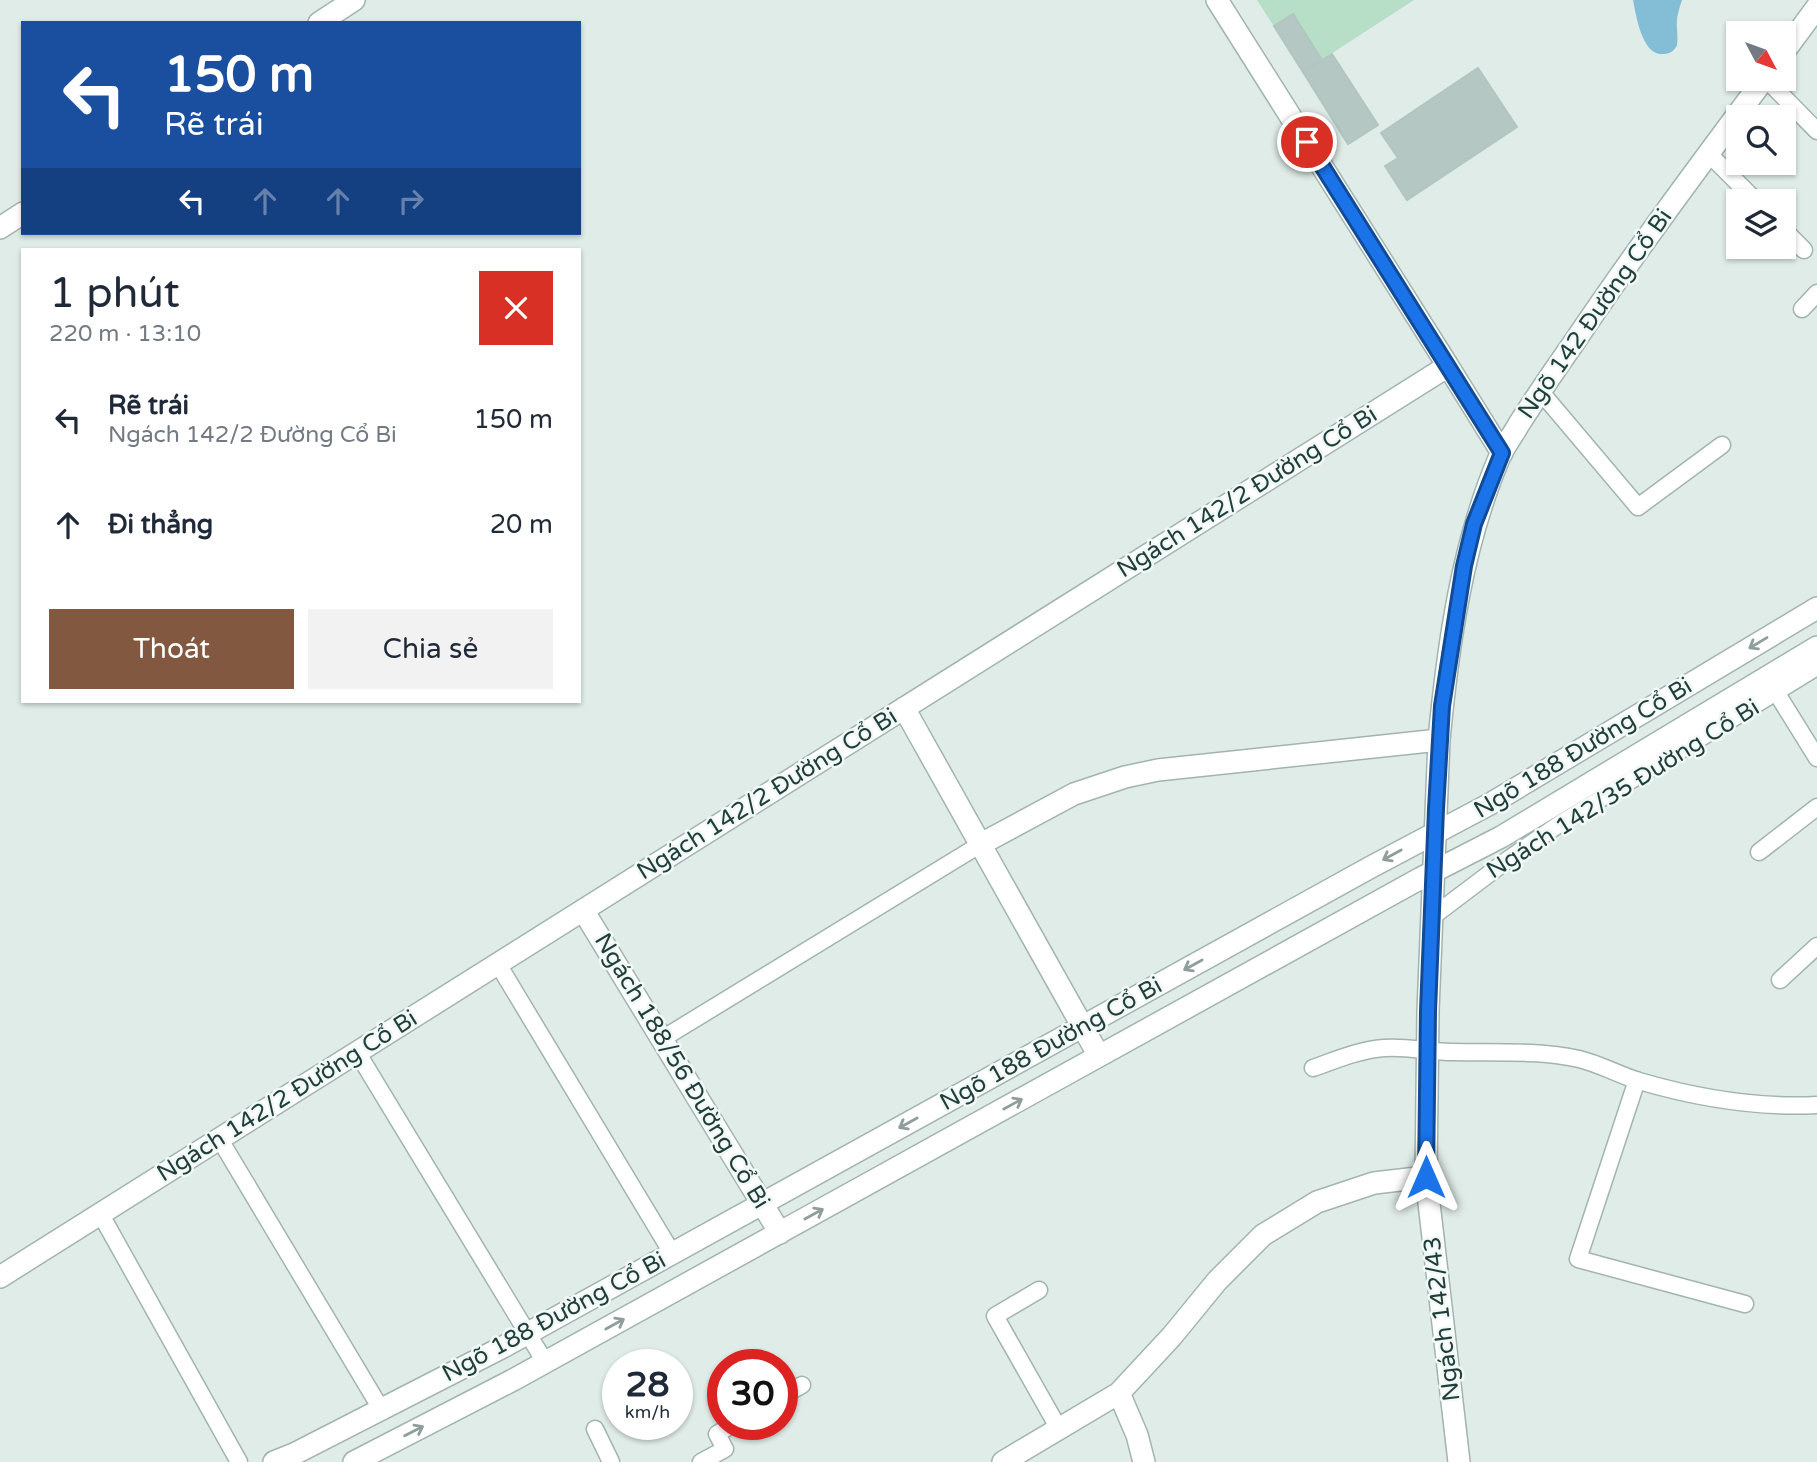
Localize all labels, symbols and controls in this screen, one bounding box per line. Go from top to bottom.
north arrow [1726,21,1796,91]
map controls [1726,21,1796,259]
text: 150 m [164,46,314,105]
icon: left [49,49,140,140]
button: search [1726,105,1796,175]
text: Rẽ trái [164,106,264,144]
pin [1277,112,1337,172]
icon: arrive [1288,123,1326,161]
icon: left [173,182,211,220]
icon: ahead [246,182,284,220]
icon: ahead [319,182,357,220]
icon: right [392,182,430,220]
button: layers [1726,189,1796,259]
street label: Ngõ 142 Đường Cổ Bi [1512,204,1678,424]
text: 1 phút [49,268,180,319]
button: close [479,271,553,345]
text: 220 m · 13:10 [49,320,201,348]
text: Rẽ trái [108,390,189,421]
street label: Ngách 142/2 Đường Cổ Bi [1112,400,1382,584]
icon: left [49,401,87,439]
text: 150 m [473,404,553,435]
text: Ngách 142/2 Đường Cổ Bi [108,421,397,449]
icon: ahead [49,506,87,544]
text: Đi thẳng [108,509,213,540]
text: 20 m [490,509,553,540]
button: Thoát [49,609,294,689]
button: Chia sẻ [308,609,553,689]
one-way arrow [1749,636,1769,650]
street label: Ngõ 188 Đường Cổ Bi [1469,671,1697,825]
street label: Ngách 142/35 Đường Cổ Bi [1481,693,1765,885]
street label: Ngách 142/2 Đường Cổ Bi [632,702,902,886]
one-way arrow [1382,849,1403,862]
street label: Ngách 188/56 Đường Cổ Bi [588,928,776,1214]
one-way arrow [1183,959,1204,972]
street label: Ngõ 188 Đường Cổ Bi [935,971,1167,1117]
street label: Ngách 142/2 Đường Cổ Bi [152,1004,422,1188]
one-way arrow [1002,1096,1023,1110]
one-way arrow [899,1116,919,1130]
position arrow [1389,1140,1463,1214]
one-way arrow [803,1207,824,1220]
street label: Ngách 142/43 [1418,1235,1466,1403]
street label: Ngõ 188 Đường Cổ Bi [437,1246,671,1388]
one-way arrow [604,1317,625,1330]
speed limit sign: 30 [707,1349,798,1440]
text: 28 [626,1364,669,1406]
text: km/h [625,1401,670,1423]
one-way arrow [403,1423,424,1437]

